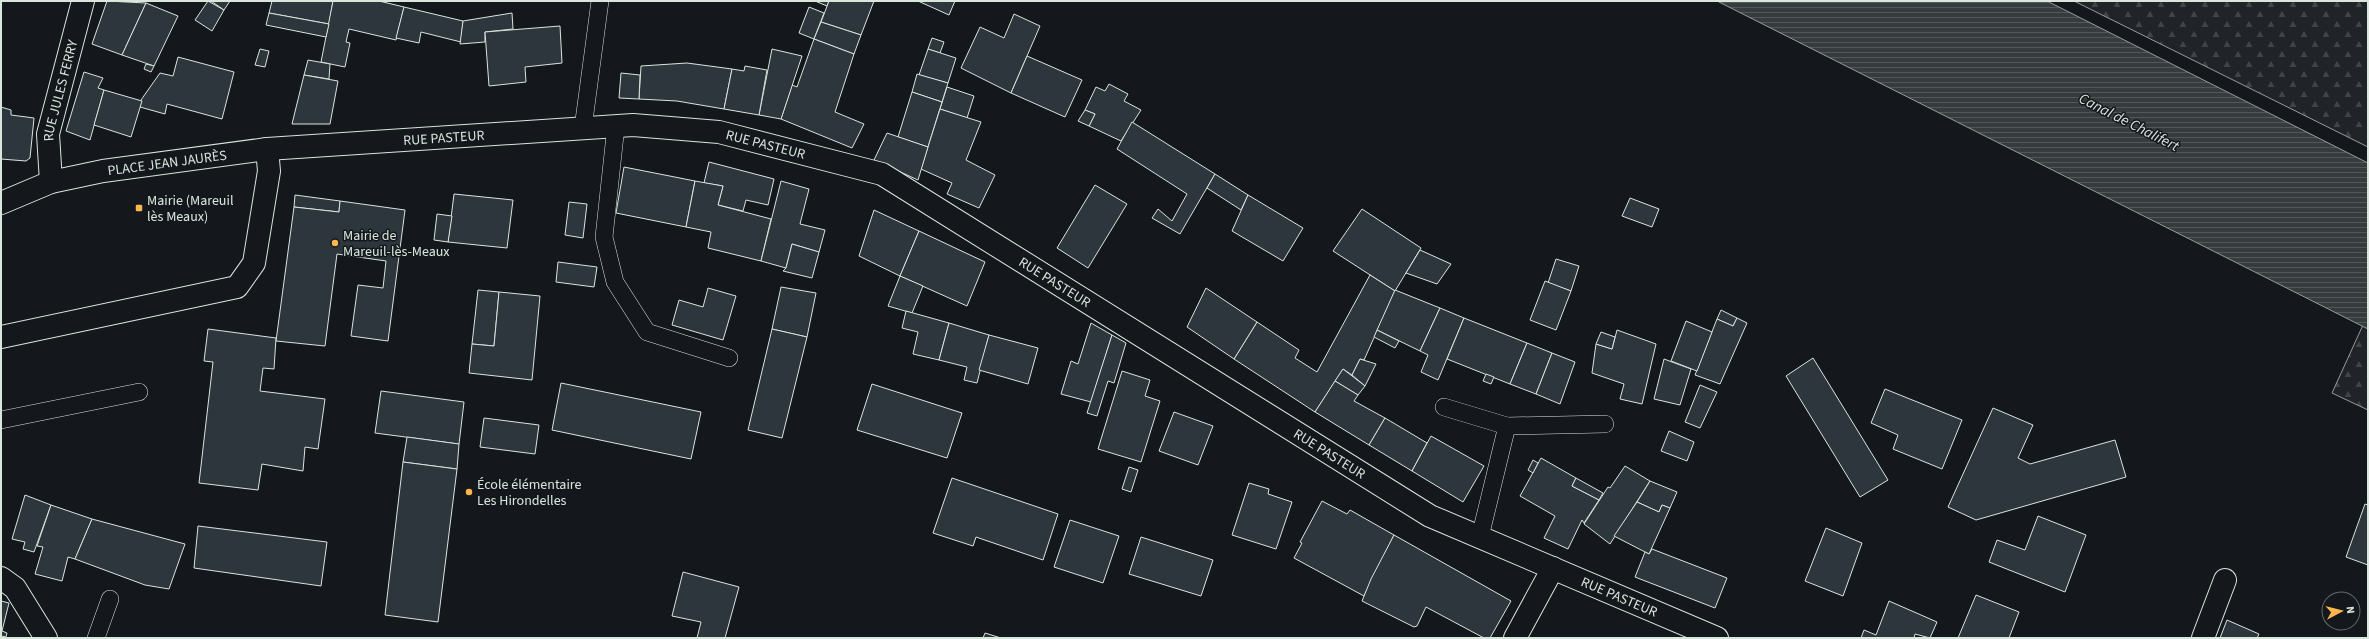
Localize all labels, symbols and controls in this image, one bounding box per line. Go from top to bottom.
street label: RUE JULES FERRY [39,38,83,142]
water label: Canal de Chalifert [2075,88,2183,157]
street label: RUE PASTEUR [723,125,807,165]
street label: RUE PASTEUR [403,126,485,151]
street label: PLACE JEAN JAURÈS [106,146,228,181]
place label: Mairie (Mareuil lès Meaux) [147,191,234,227]
marker: Mairie (Mareuil lès Meaux) [134,203,144,213]
place label: Mairie de Mareuil-lès-Meaux [343,226,450,262]
marker: Mairie de Mareuil-lès-Meaux [330,238,340,248]
street label: RUE PASTEUR [1015,253,1094,313]
street label: RUE PASTEUR [1289,424,1369,484]
place label: École élémentaire Les Hirondelles [477,475,582,511]
marker: École élémentaire Les Hirondelles [464,487,474,497]
street label: RUE PASTEUR [1578,572,1660,623]
north arrow [2321,591,2361,631]
text: N [2343,605,2358,614]

